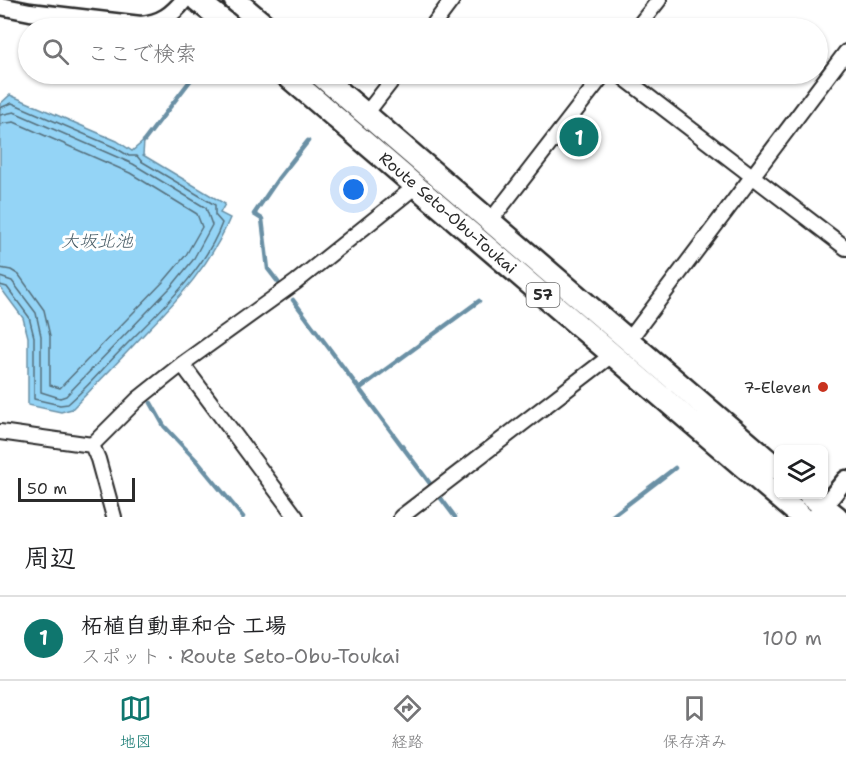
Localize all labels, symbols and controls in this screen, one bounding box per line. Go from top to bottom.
search box [18,18,828,84]
icon: search [39,35,72,68]
text: ここで検索 [87,39,197,68]
pin: 1 [560,114,598,160]
street label: Route Seto-Obu-Toukai [375,147,521,279]
your location [339,175,368,204]
water label: 大坂北池 [61,229,134,253]
road number: 57 [526,283,560,307]
place label: 7-Eleven [744,377,811,398]
marker: 7-Eleven [816,380,830,394]
map controls [774,445,828,499]
button: layers [774,445,828,499]
scale bar [18,475,135,502]
text: 50 m [27,478,67,499]
text: 周辺 [24,540,76,575]
text: 柘植自動車和合 工場 [81,611,287,640]
text: 1 [39,625,48,651]
text: 100 m [762,625,822,651]
text: スポット · Route Seto-Obu-Toukai [81,643,400,669]
tab: 地図 [119,692,152,752]
tab: 経路 [391,692,424,752]
tab: 保存済み [663,692,727,752]

